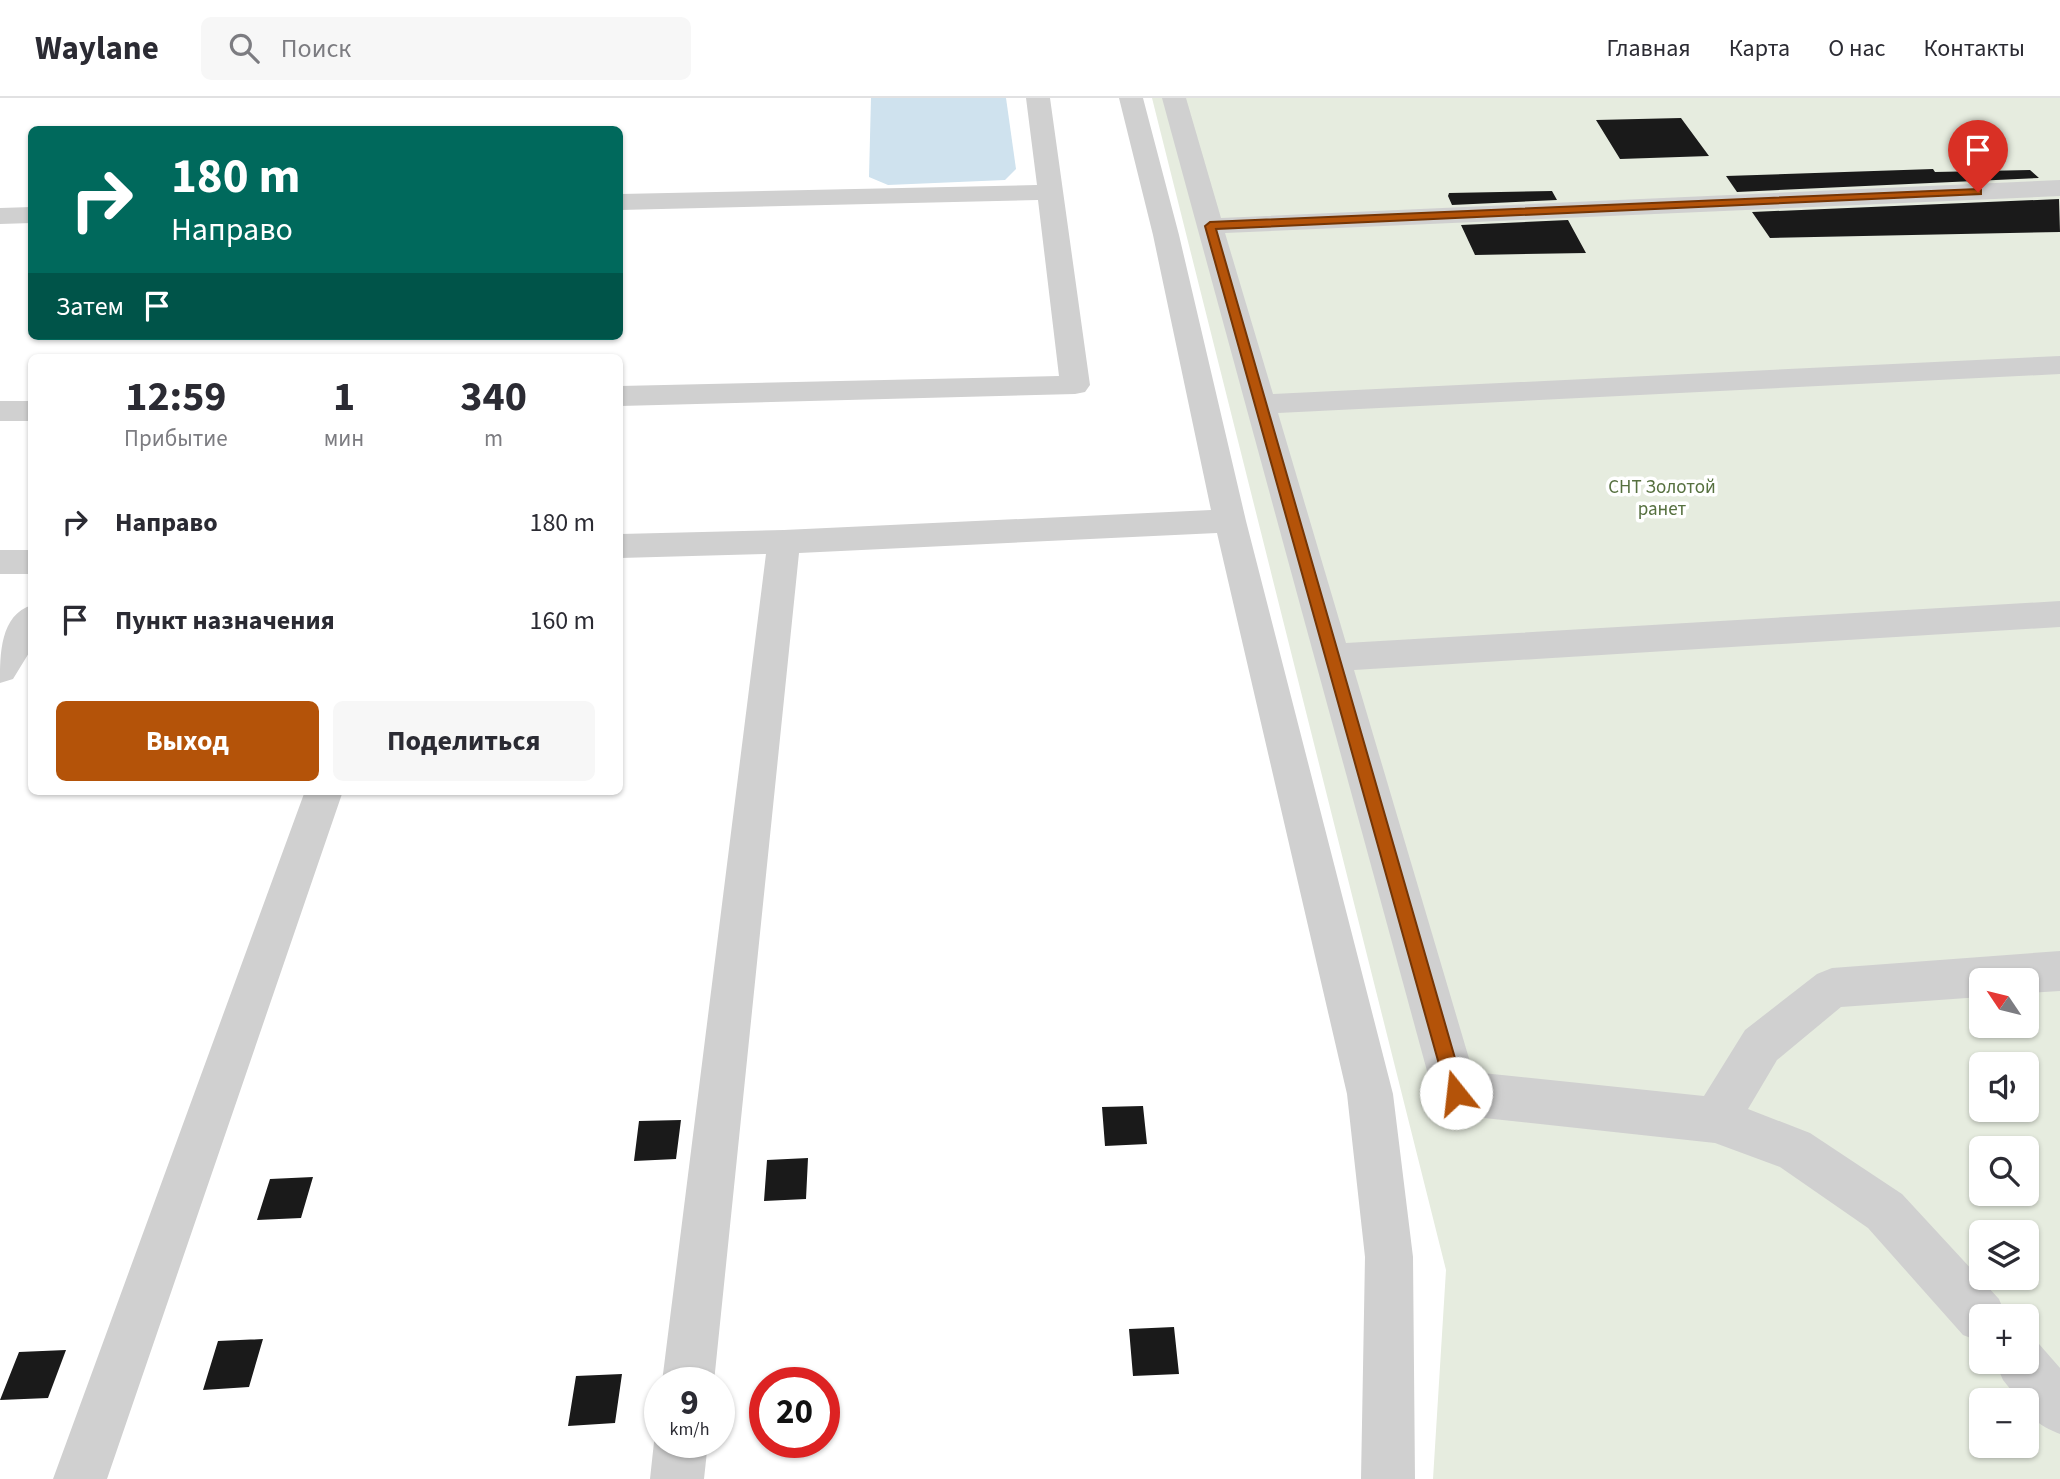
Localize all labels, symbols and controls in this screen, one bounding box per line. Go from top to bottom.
search box [201,17,691,80]
text: Waylane [35,25,159,72]
icon: search [225,29,263,67]
text: Поиск [281,30,351,67]
text: Главная [1606,31,1691,66]
text: Карта [1729,31,1790,66]
text: О нас [1828,31,1885,66]
text: Контакты [1923,31,2025,66]
pin [1948,120,2008,192]
icon: arrive [1959,131,1997,169]
text: 180 m [171,142,300,212]
icon: right [56,154,147,245]
text: Направо [171,207,293,253]
icon: arrive [138,287,176,325]
text: Затем [56,288,124,325]
text: 12:59 [125,367,227,427]
text: 1 [333,367,355,427]
text: 340 [460,367,527,427]
text: Прибытие [124,422,228,455]
text: мин [324,422,364,455]
text: m [484,422,503,455]
park label: СНТ Золотой ранет [1608,474,1716,523]
icon: right [56,503,94,541]
text: Направо [115,504,218,541]
text: 180 m [529,504,595,541]
icon: arrive [56,601,94,639]
text: Пункт назначения [115,602,335,639]
text: 160 m [529,602,595,639]
button: Выход [56,701,319,781]
button: Поделиться [333,701,595,781]
north arrow [1969,968,2039,1038]
map controls [1969,968,2039,1458]
button: sound [1969,1052,2039,1122]
position arrow [1419,1056,1493,1130]
button: search [1969,1136,2039,1206]
button: layers [1969,1220,2039,1290]
button: + [1969,1304,2039,1374]
speed limit sign: 20 [749,1367,840,1458]
text: 9 [680,1378,699,1428]
button: − [1969,1388,2039,1458]
text: km/h [670,1417,709,1442]

